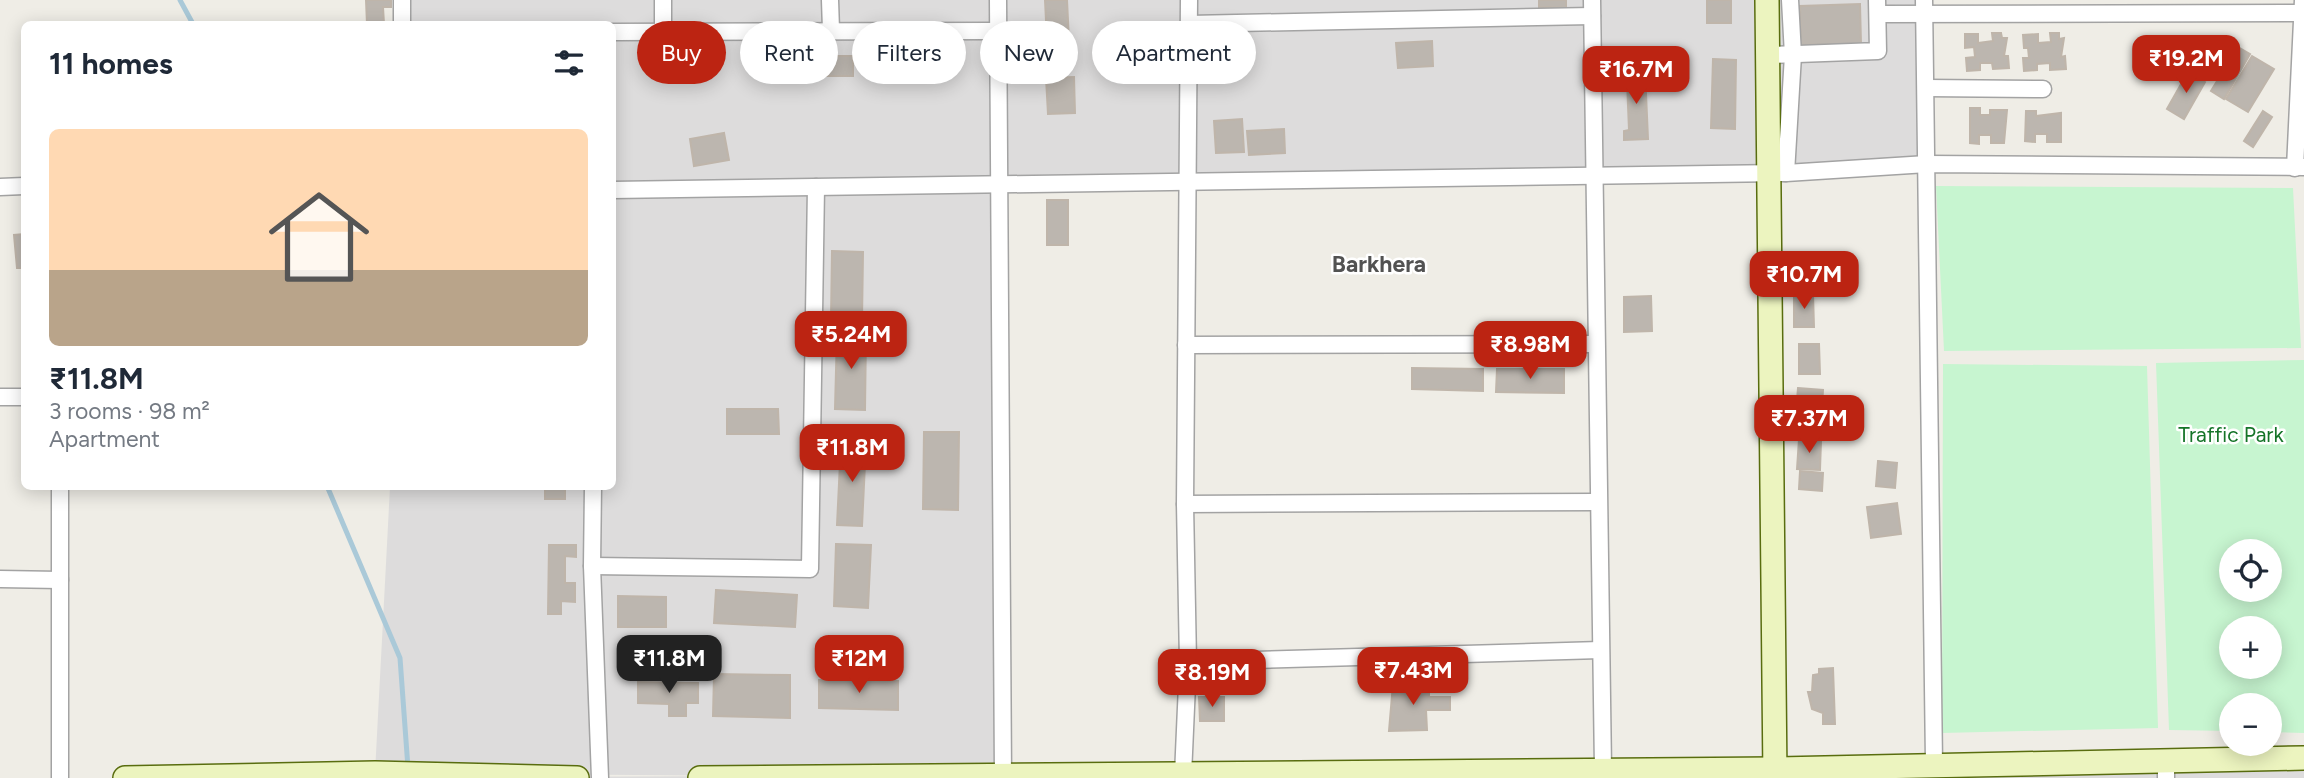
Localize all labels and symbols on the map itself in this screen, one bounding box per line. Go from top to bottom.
pin: ₹19.2M [2129,36,2243,95]
pin: ₹16.7M [1579,46,1693,106]
district label: Barkhera [1332,250,1426,278]
pin: ₹10.7M [1747,252,1861,311]
pin: ₹5.24M [794,312,908,371]
pin: ₹8.98M [1473,322,1587,381]
pin: ₹7.37M [1752,396,1866,455]
park label: Traffic Park [2178,422,2284,447]
pin: ₹11.8M [795,424,909,484]
pin: ₹11.8M [612,636,726,695]
pin: ₹12M [818,636,900,695]
pin: ₹7.43M [1356,648,1470,707]
pin: ₹8.19M [1155,650,1269,709]

